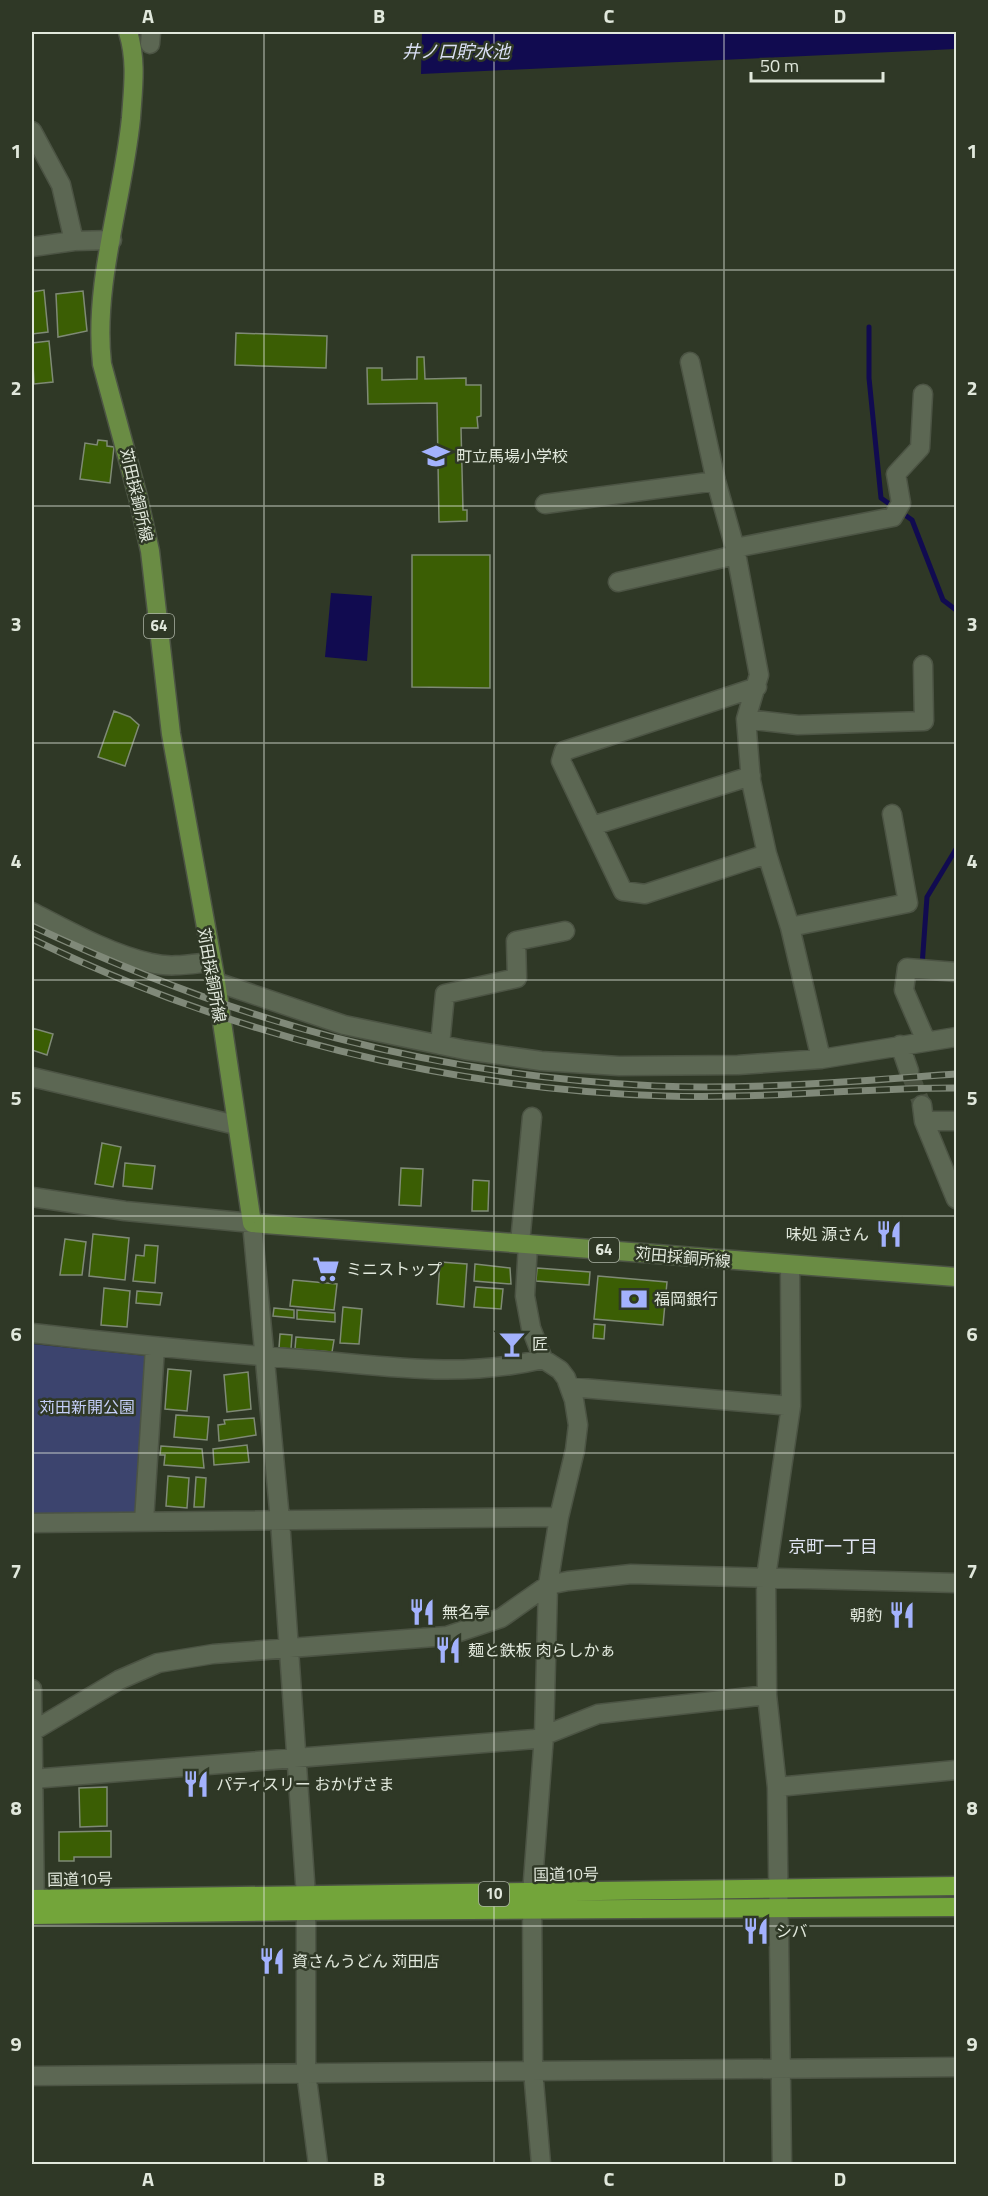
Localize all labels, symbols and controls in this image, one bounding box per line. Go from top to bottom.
text: A [142,0,154,31]
text: B [373,0,385,31]
text: C [604,0,615,31]
text: D [834,0,846,31]
water label: 井ノ口貯水池 [402,38,512,65]
scale bar [751,45,883,83]
text: 50 m [760,52,799,79]
text: 1 [10,135,22,166]
text: 1 [966,135,978,166]
text: 2 [10,372,22,403]
text: 2 [966,372,978,403]
school or university icon: 町立馬場小学校 [421,441,451,471]
place label: 町立馬場小学校 [456,444,568,468]
street label: 苅田採銅所線 [115,446,159,544]
text: 3 [10,608,22,639]
text: 3 [966,608,978,639]
road number: 64 [144,614,174,638]
text: 4 [10,845,22,876]
text: 4 [966,845,978,876]
street label: 苅田採銅所線 [192,926,232,1024]
text: 5 [10,1082,22,1113]
text: 5 [966,1082,978,1113]
restaurant icon: 味処 源さん [874,1219,904,1249]
place label: 味処 源さん [785,1222,869,1246]
road number: 64 [589,1238,619,1262]
street label: 苅田採銅所線 [634,1241,732,1273]
supermarket icon: ミニストップ [311,1254,341,1284]
place label: ミニストップ [346,1257,442,1281]
bank icon: 福岡銀行 [619,1284,649,1314]
place label: 福岡銀行 [654,1287,718,1311]
text: 6 [10,1318,22,1349]
text: 6 [966,1318,978,1349]
bar icon: 匠 [497,1329,527,1359]
place label: 匠 [532,1332,548,1356]
park label: 苅田新開公園 [39,1395,135,1419]
district label: 京町一丁目 [788,1533,878,1560]
text: 7 [10,1555,22,1586]
text: 7 [966,1555,978,1586]
restaurant icon: 無名亭 [407,1597,437,1627]
place label: 無名亭 [442,1600,490,1624]
restaurant icon: 朝釣 [887,1600,917,1630]
place label: 朝釣 [850,1603,882,1627]
restaurant icon: 麺と鉄板 肉らしかぁ [433,1635,463,1665]
place label: 麺と鉄板 肉らしかぁ [468,1638,616,1662]
restaurant icon: パティスリー おかげさま [181,1769,211,1799]
place label: パティスリー おかげさま [216,1772,395,1796]
text: 8 [10,1792,22,1823]
text: 8 [966,1792,978,1823]
street label: 国道10号 [533,1861,599,1887]
street label: 国道10号 [47,1866,113,1892]
road number: 10 [479,1882,509,1906]
restaurant icon: シバ [741,1916,771,1946]
place label: シバ [776,1919,808,1943]
restaurant icon: 資さんうどん 苅田店 [257,1946,287,1976]
place label: 資さんうどん 苅田店 [292,1949,440,1973]
text: 9 [10,2028,22,2059]
text: 9 [966,2028,978,2059]
text: A [142,2163,154,2194]
text: B [373,2163,385,2194]
text: C [604,2163,615,2194]
text: D [834,2163,846,2194]

